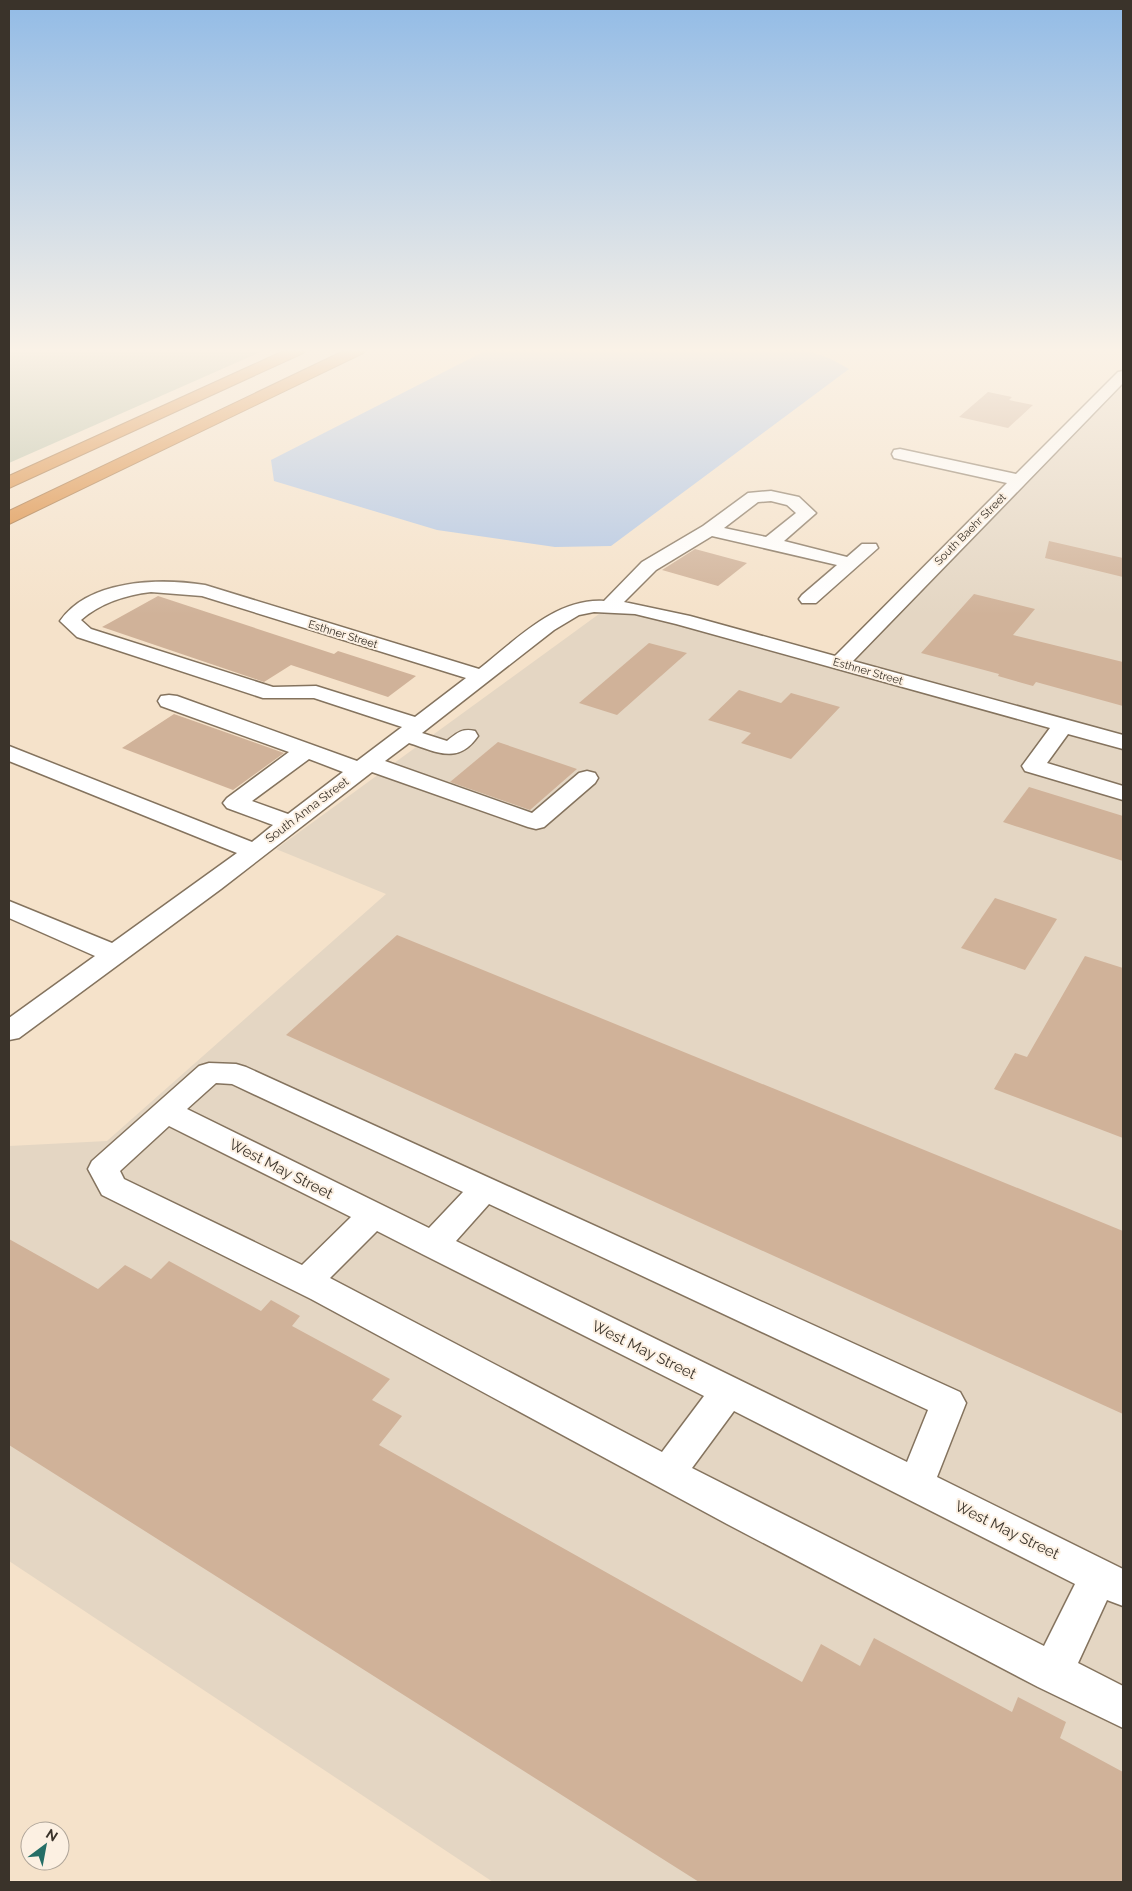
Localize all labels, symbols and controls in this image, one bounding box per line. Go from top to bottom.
street label: South Baehr Street [932,491,1009,568]
street label: Esthner Street [307,618,379,651]
street label: Esthner Street [832,655,904,688]
street label: South Anna Street [263,774,351,846]
street label: West May Street [226,1135,336,1203]
street label: West May Street [589,1317,699,1383]
street label: West May Street [952,1497,1062,1563]
north arrow [20,1821,70,1871]
text: N [43,1825,61,1845]

